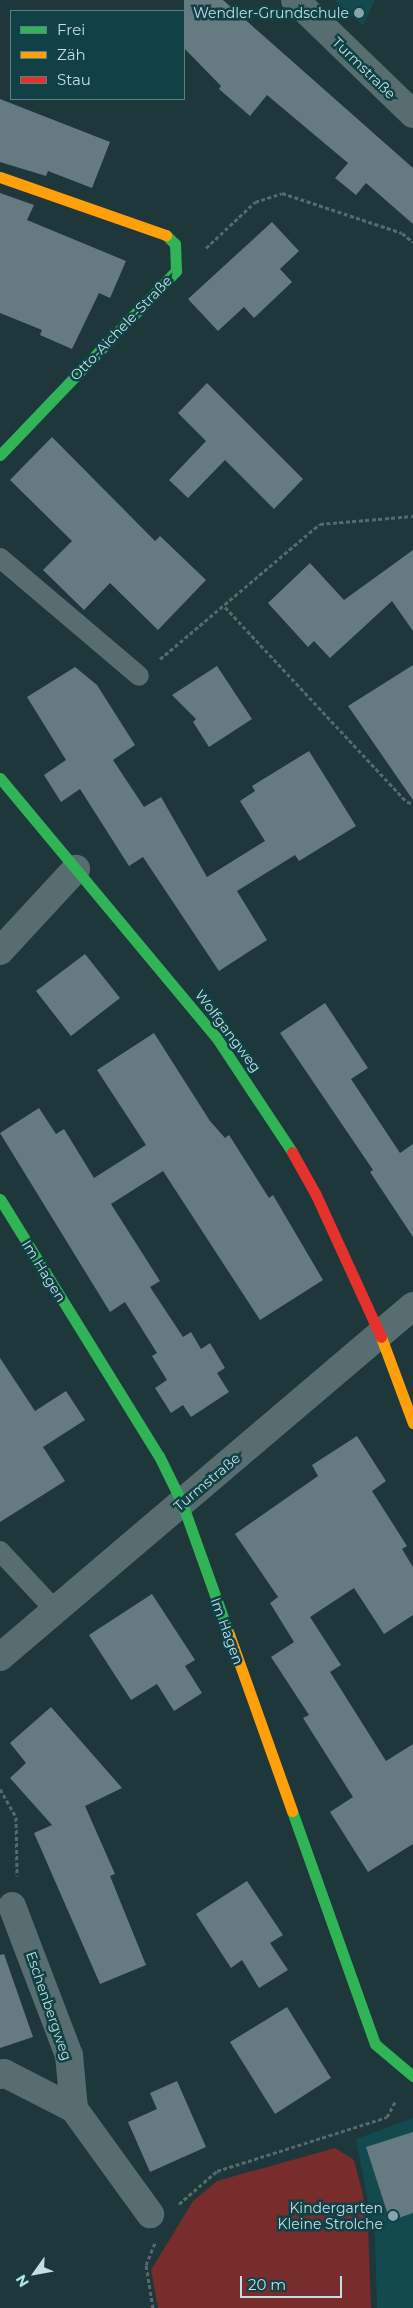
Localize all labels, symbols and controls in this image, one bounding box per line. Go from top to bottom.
place label: Wendler-Grundschule [193,5,349,21]
marker: Wendler-Grundschule [353,7,365,19]
legend [10,10,185,100]
text: Frei [57,20,85,39]
street label: Turmstraße [329,34,399,102]
text: Zäh [57,45,86,64]
text: Stau [57,70,91,89]
street label: Otto-Aichele-Straße [67,272,175,384]
street label: Wolfgangweg [192,986,264,1076]
street label: Im Hagen [18,1237,70,1305]
street label: Turmstraße [170,1449,244,1515]
street label: Im Hagen [207,1595,247,1667]
street label: Eschenbergweg [22,1949,76,2063]
place label: Kindergarten Kleine Strolche [278,2200,383,2232]
marker: Kindergarten Kleine Strolche [387,2210,399,2222]
north arrow [10,2248,60,2298]
scale bar [243,2266,346,2298]
text: N [12,2271,33,2291]
text: 20 m [248,2275,286,2294]

